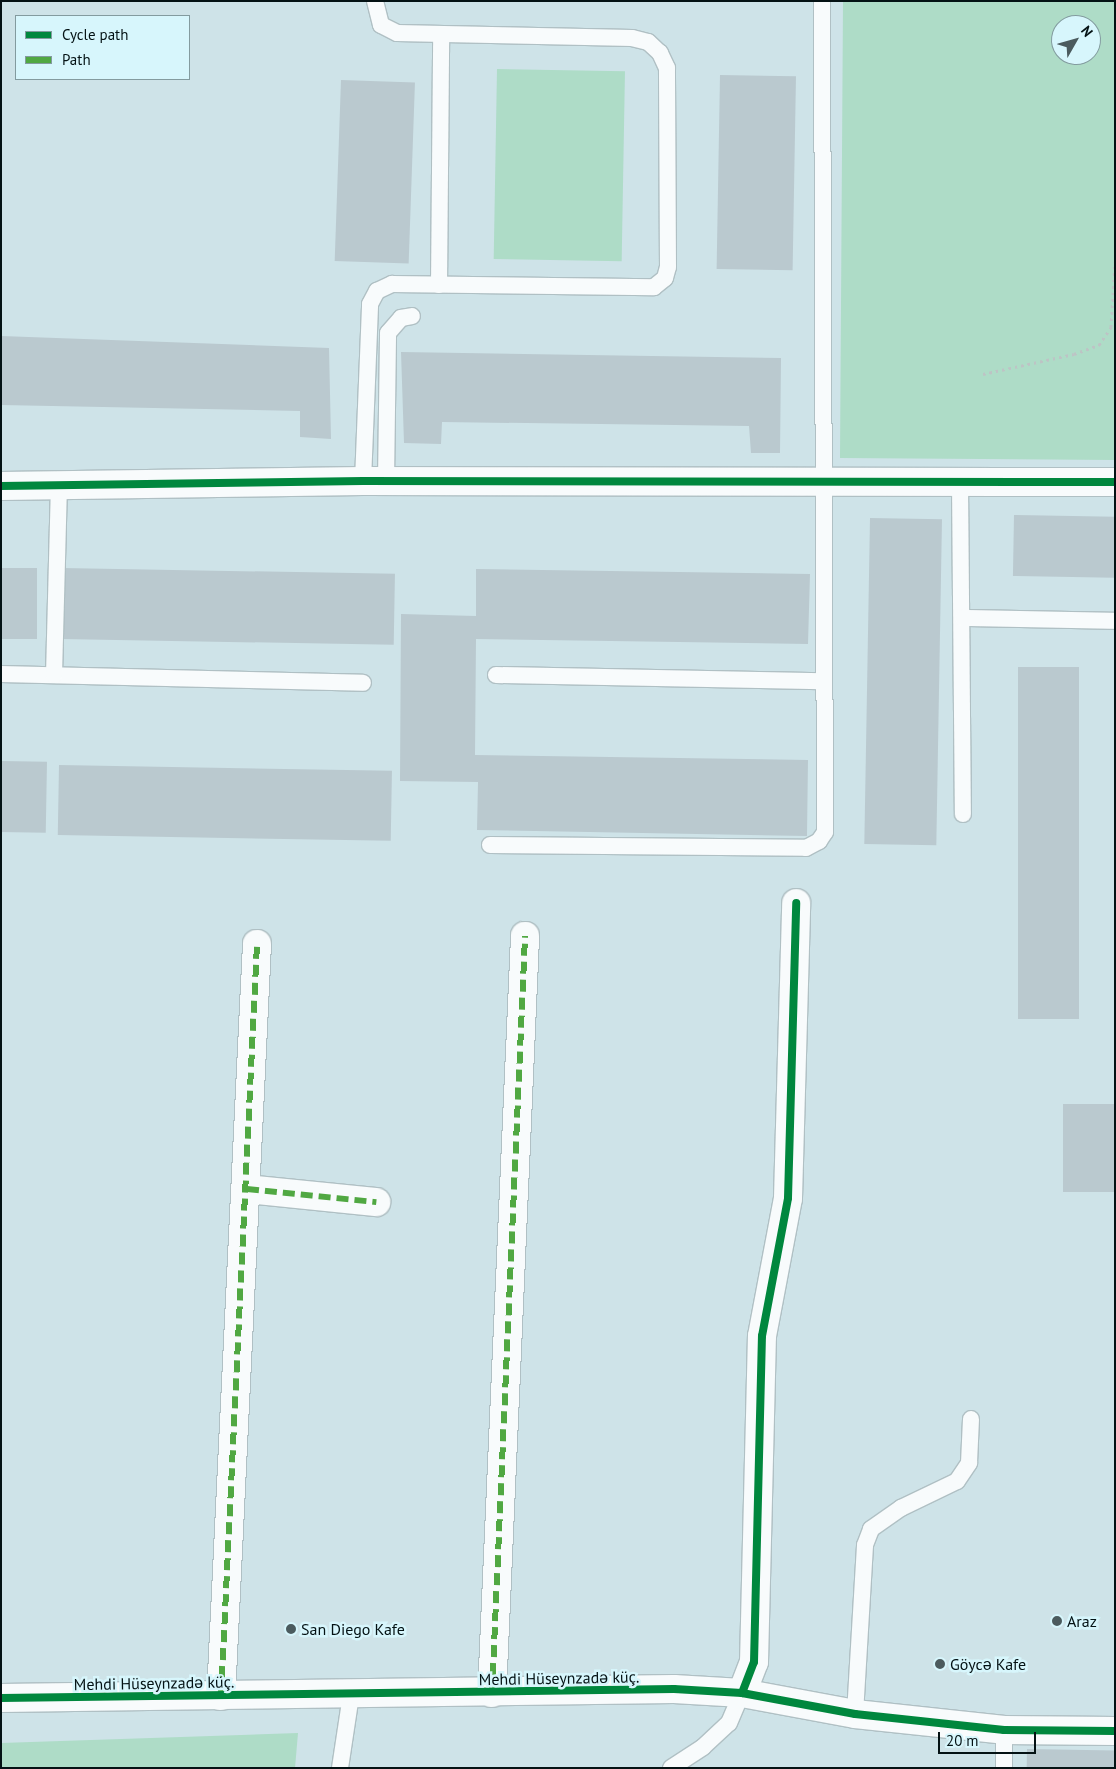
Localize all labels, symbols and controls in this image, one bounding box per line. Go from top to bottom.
legend [15,15,190,80]
north arrow [1051,15,1101,65]
text: N [1077,22,1097,41]
text: Cycle path [62,25,128,44]
text: Path [62,50,91,69]
place label: Araz [1067,1611,1097,1631]
marker: Araz [1051,1615,1063,1627]
place label: San Diego Kafe [301,1619,405,1639]
marker: San Diego Kafe [285,1623,297,1635]
place label: Göycə Kafe [950,1654,1026,1674]
marker: Göycə Kafe [934,1658,946,1670]
street label: Mehdi Hüseynzadə küç. [479,1667,639,1689]
street label: Mehdi Hüseynzadə küç. [74,1672,234,1694]
scale bar [941,1722,1038,1754]
text: 20 m [946,1731,979,1750]

